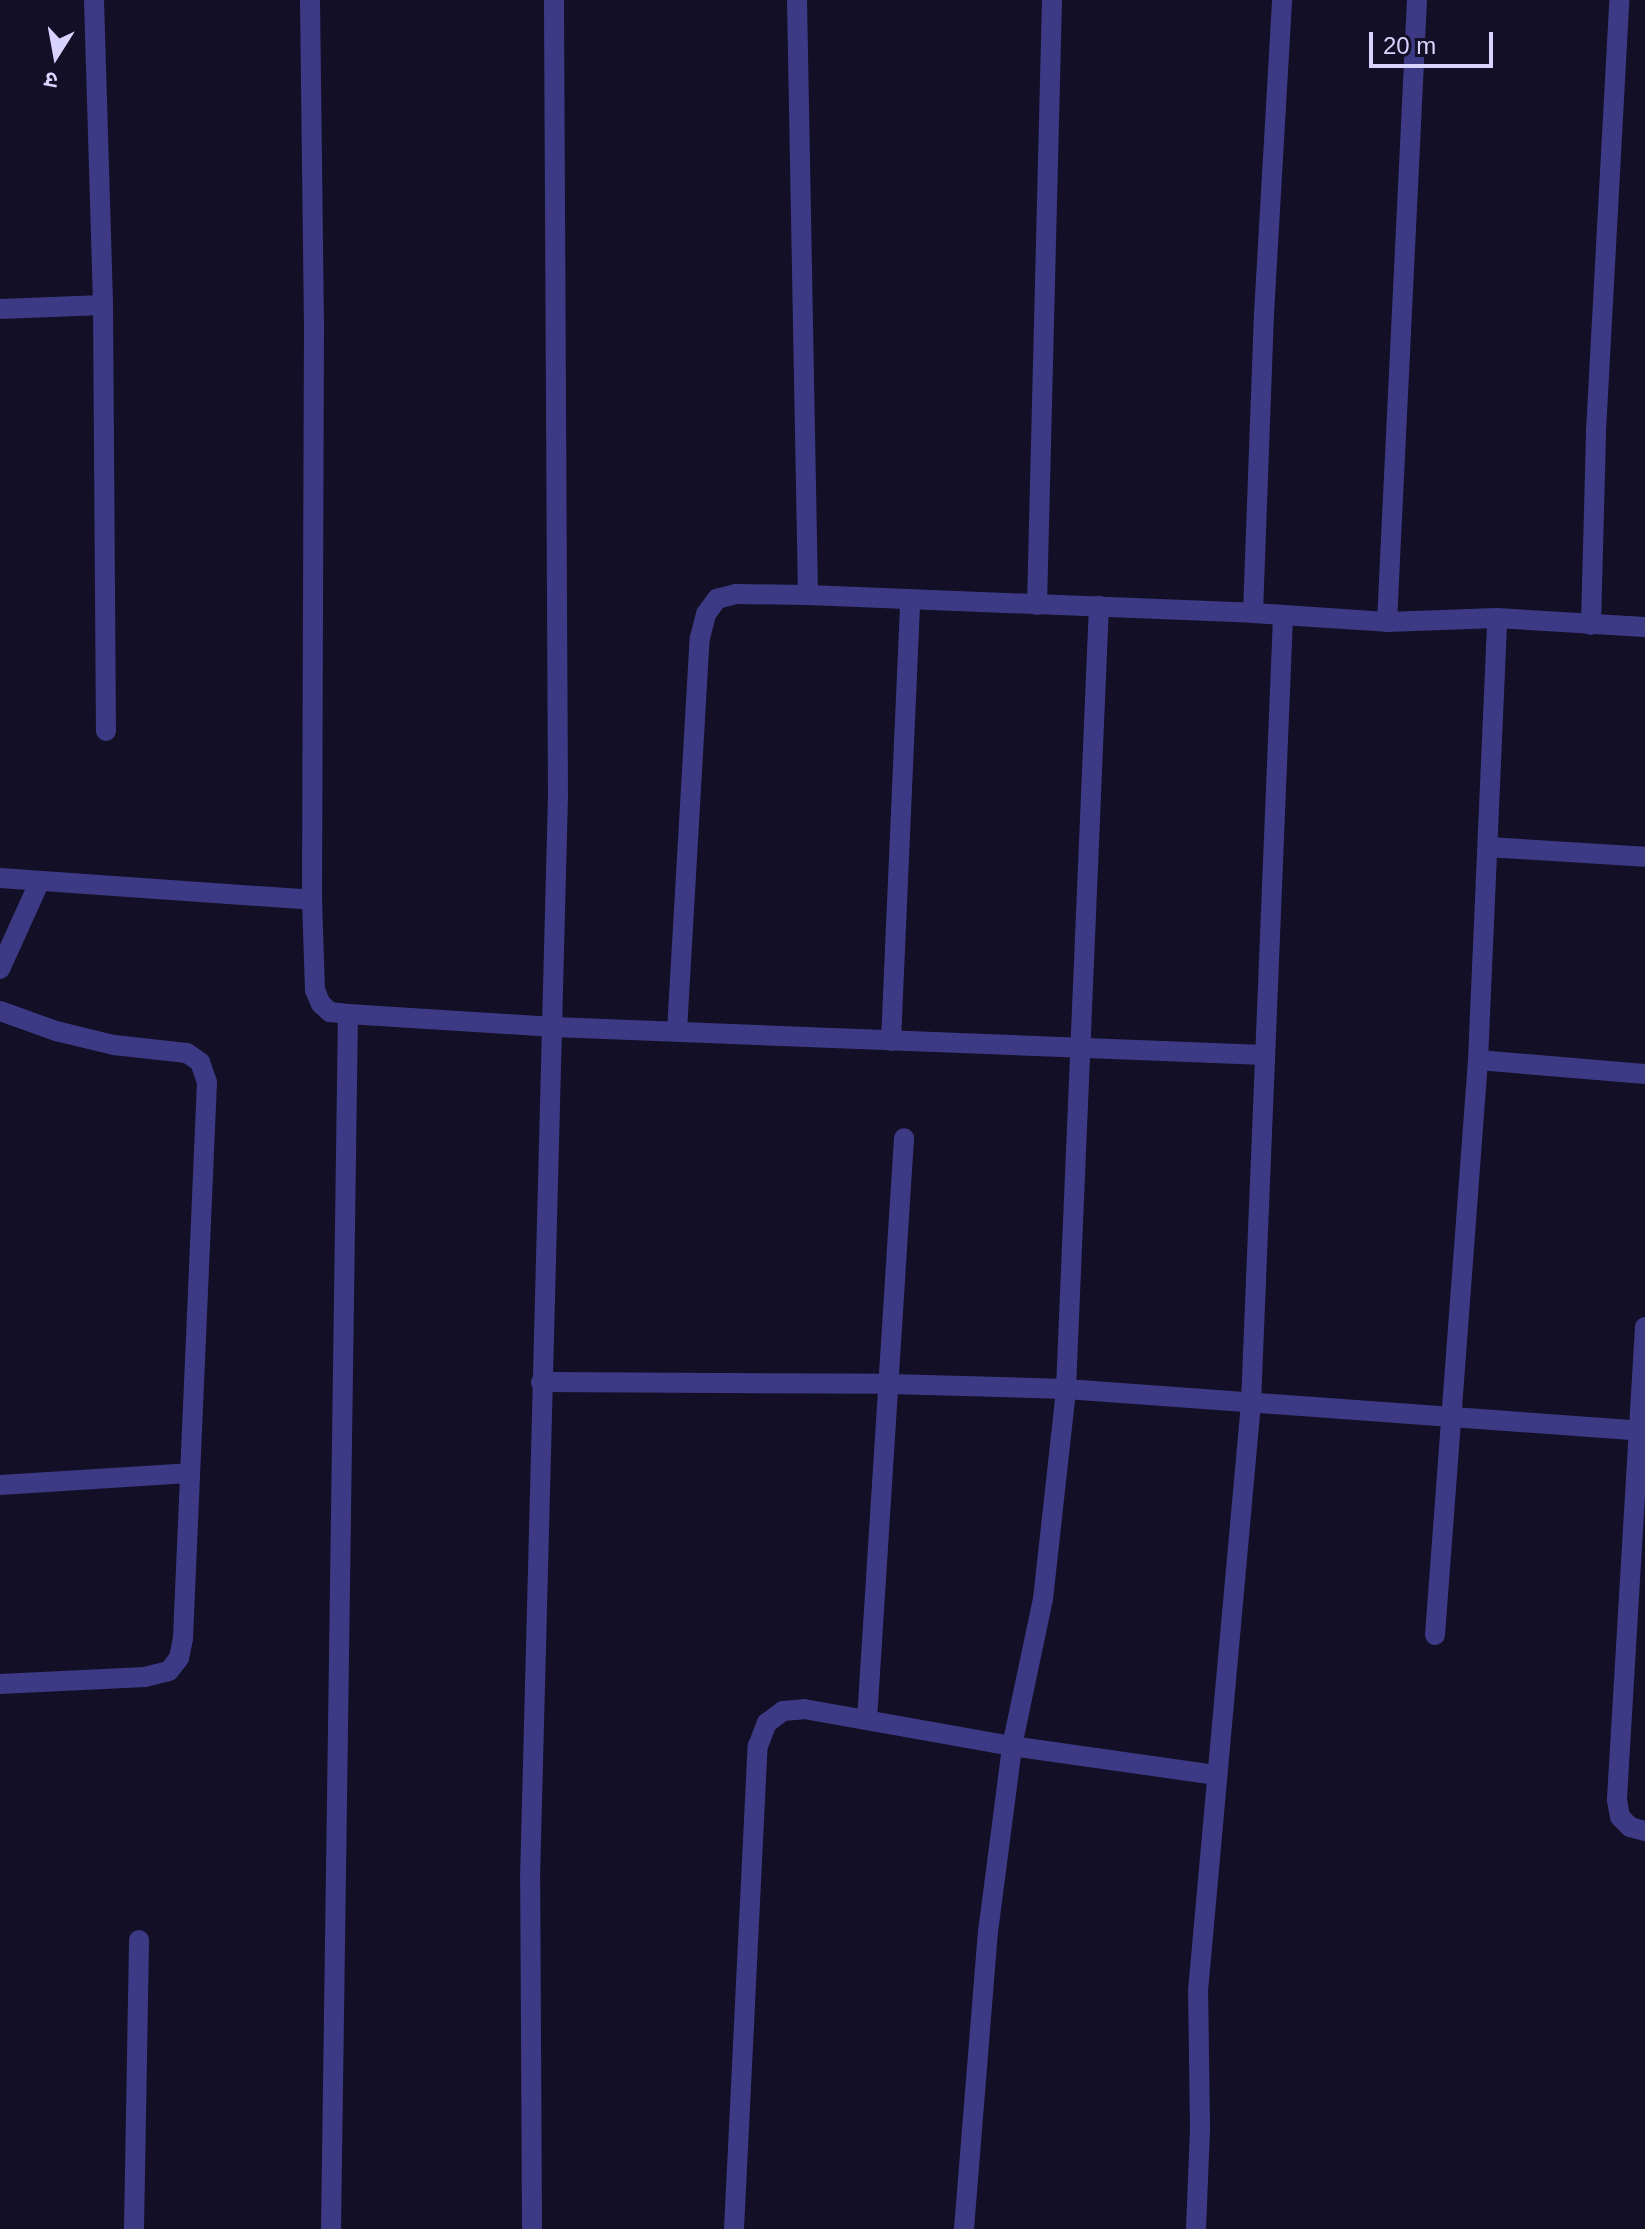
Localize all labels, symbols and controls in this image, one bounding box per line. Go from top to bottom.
north arrow [16,16,96,96]
scale bar [1373,16,1497,66]
text: 20 m [1383,32,1436,59]
text: उ [43,67,60,94]

